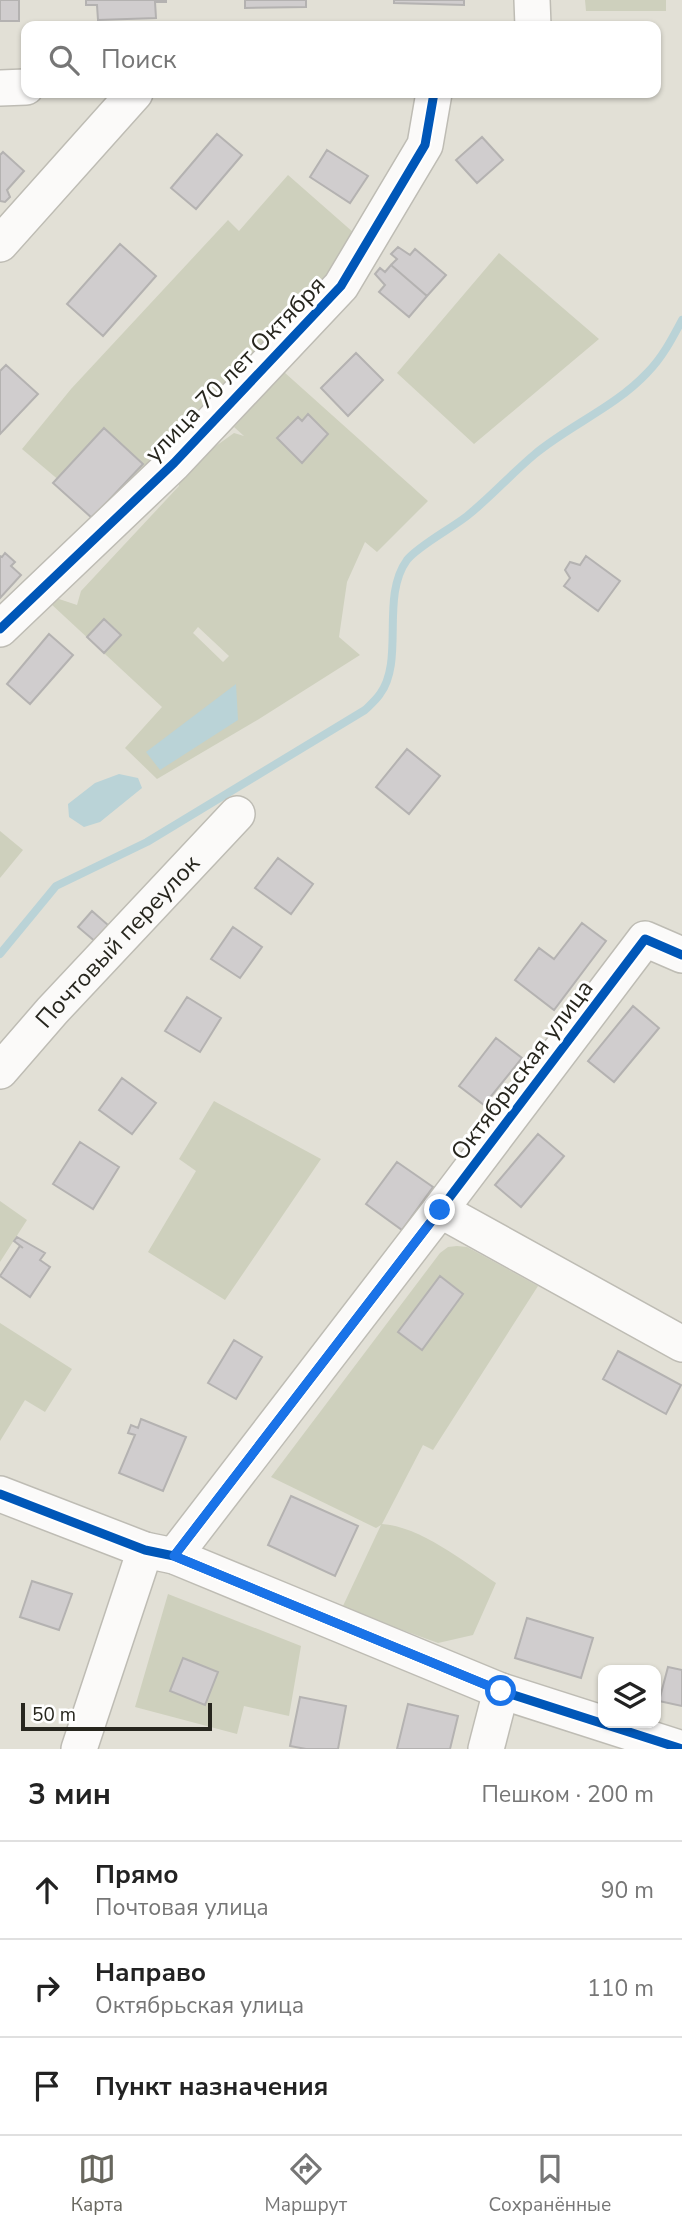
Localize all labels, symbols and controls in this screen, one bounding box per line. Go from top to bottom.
search box [21,21,661,98]
icon: search [45,41,83,79]
text: Поиск [101,42,177,77]
street label: улица 70 лет Октября [138,269,332,469]
street label: Почтовый переулок [28,848,207,1035]
street label: Октябрьская улица [444,973,600,1167]
route end [424,1194,455,1225]
map controls [598,1665,661,1728]
button: layers [598,1665,661,1728]
route start [485,1675,516,1706]
scale bar [21,1700,212,1732]
text: 50 m [32,1702,76,1728]
text: 3 мин [28,1774,111,1815]
text: Пешком · 200 m [481,1779,654,1810]
text: Прямо [95,1857,179,1892]
icon: ahead [28,1871,66,1909]
text: 90 m [601,1875,654,1906]
text: Почтовая улица [95,1892,269,1923]
text: Направо [95,1955,206,1990]
icon: right [28,1969,66,2007]
text: 110 m [587,1973,654,2004]
text: Октябрьская улица [95,1990,304,2021]
icon: arrive [28,2067,66,2105]
text: Пункт назначения [95,2069,328,2104]
tab: Карта [71,2150,123,2218]
tab: Маршрут [265,2150,347,2218]
tab: Сохранённые [489,2150,611,2218]

